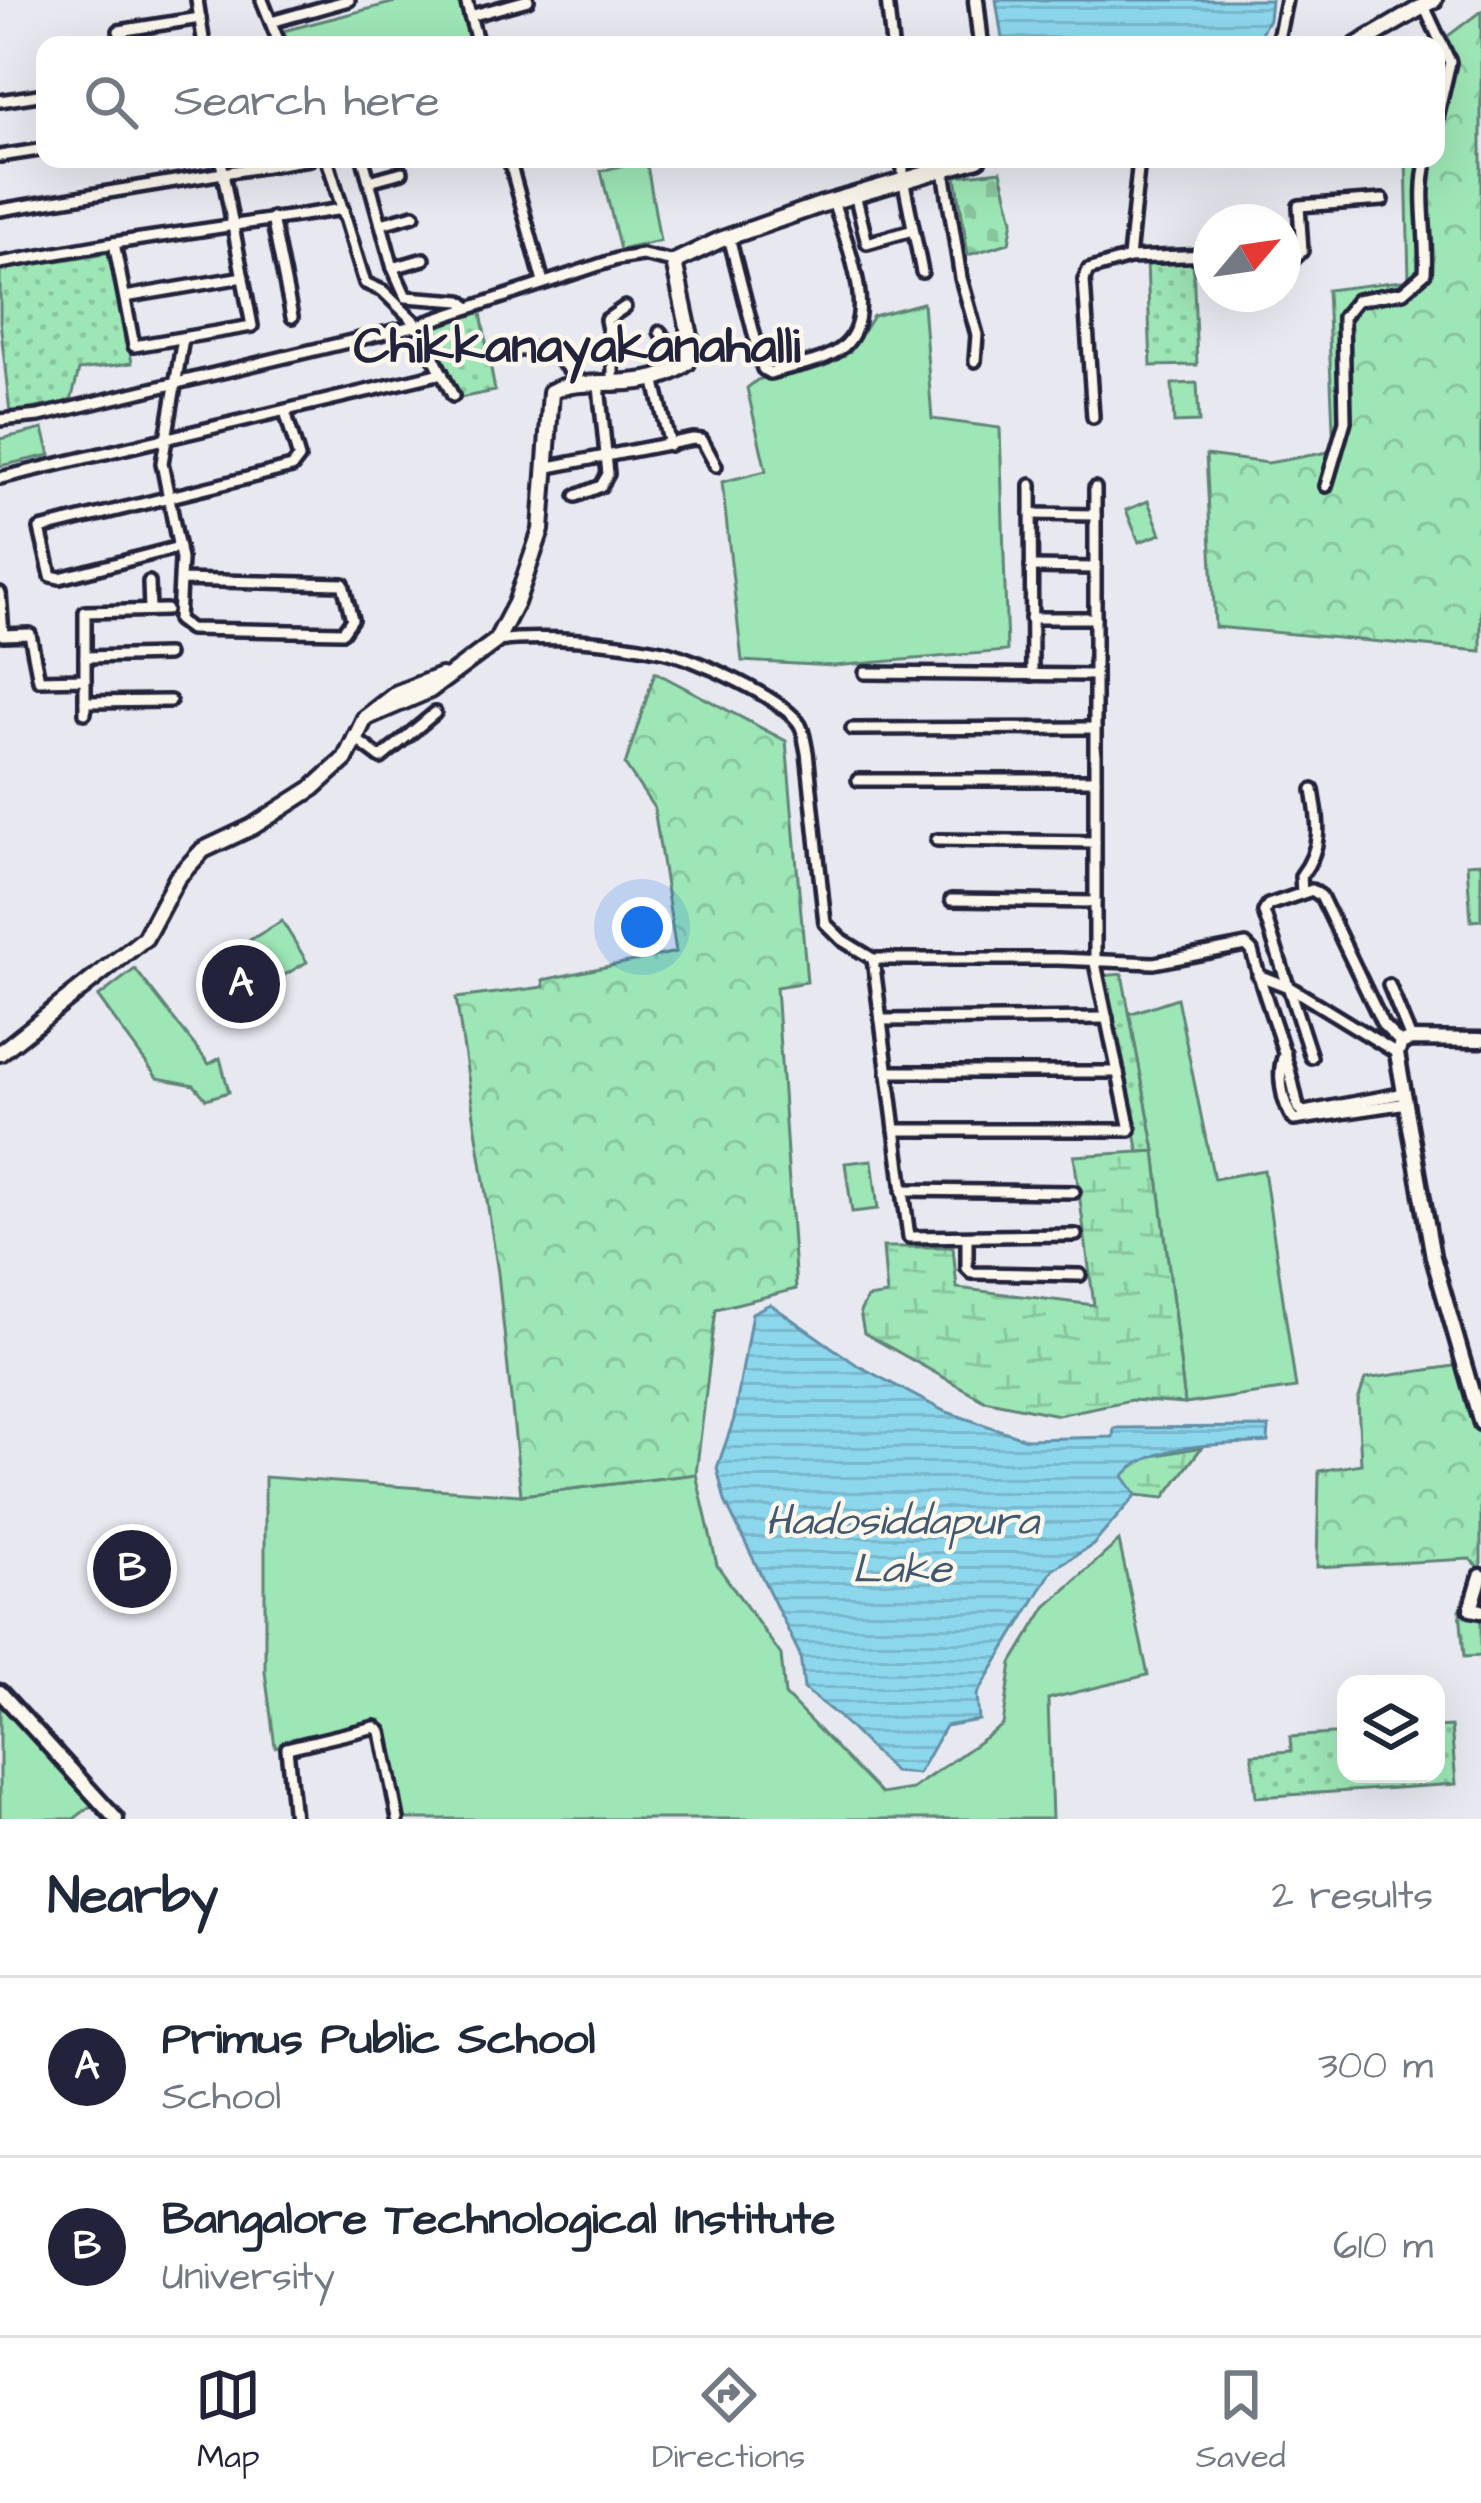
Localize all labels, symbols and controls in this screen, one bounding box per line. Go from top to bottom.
search box [36,36,1445,168]
icon: search [78,69,144,135]
text: Search here [174,71,440,133]
north arrow [1193,204,1301,312]
district label: Chikkanayakanahalli [354,312,801,384]
your location [612,897,672,957]
pin: A [202,939,280,1029]
water label: Hadosiddapura Lake [765,1493,1041,1599]
pin: B [93,1524,171,1614]
map controls [1337,1675,1445,1783]
button: layers [1337,1675,1445,1783]
text: Nearby [48,1862,218,1933]
text: 2 results [1272,1870,1433,1924]
text: Primus Public School [162,2009,595,2071]
text: A [75,2040,99,2094]
text: 300 m [1318,2040,1433,2094]
text: School [162,2071,281,2125]
text: Bangalore Technological Institute [162,2189,835,2251]
text: B [73,2220,101,2274]
text: 610 m [1333,2220,1433,2274]
text: University [162,2251,335,2305]
tab: Map [195,2362,261,2480]
tab: Directions [652,2362,805,2480]
tab: Saved [1196,2362,1286,2480]

